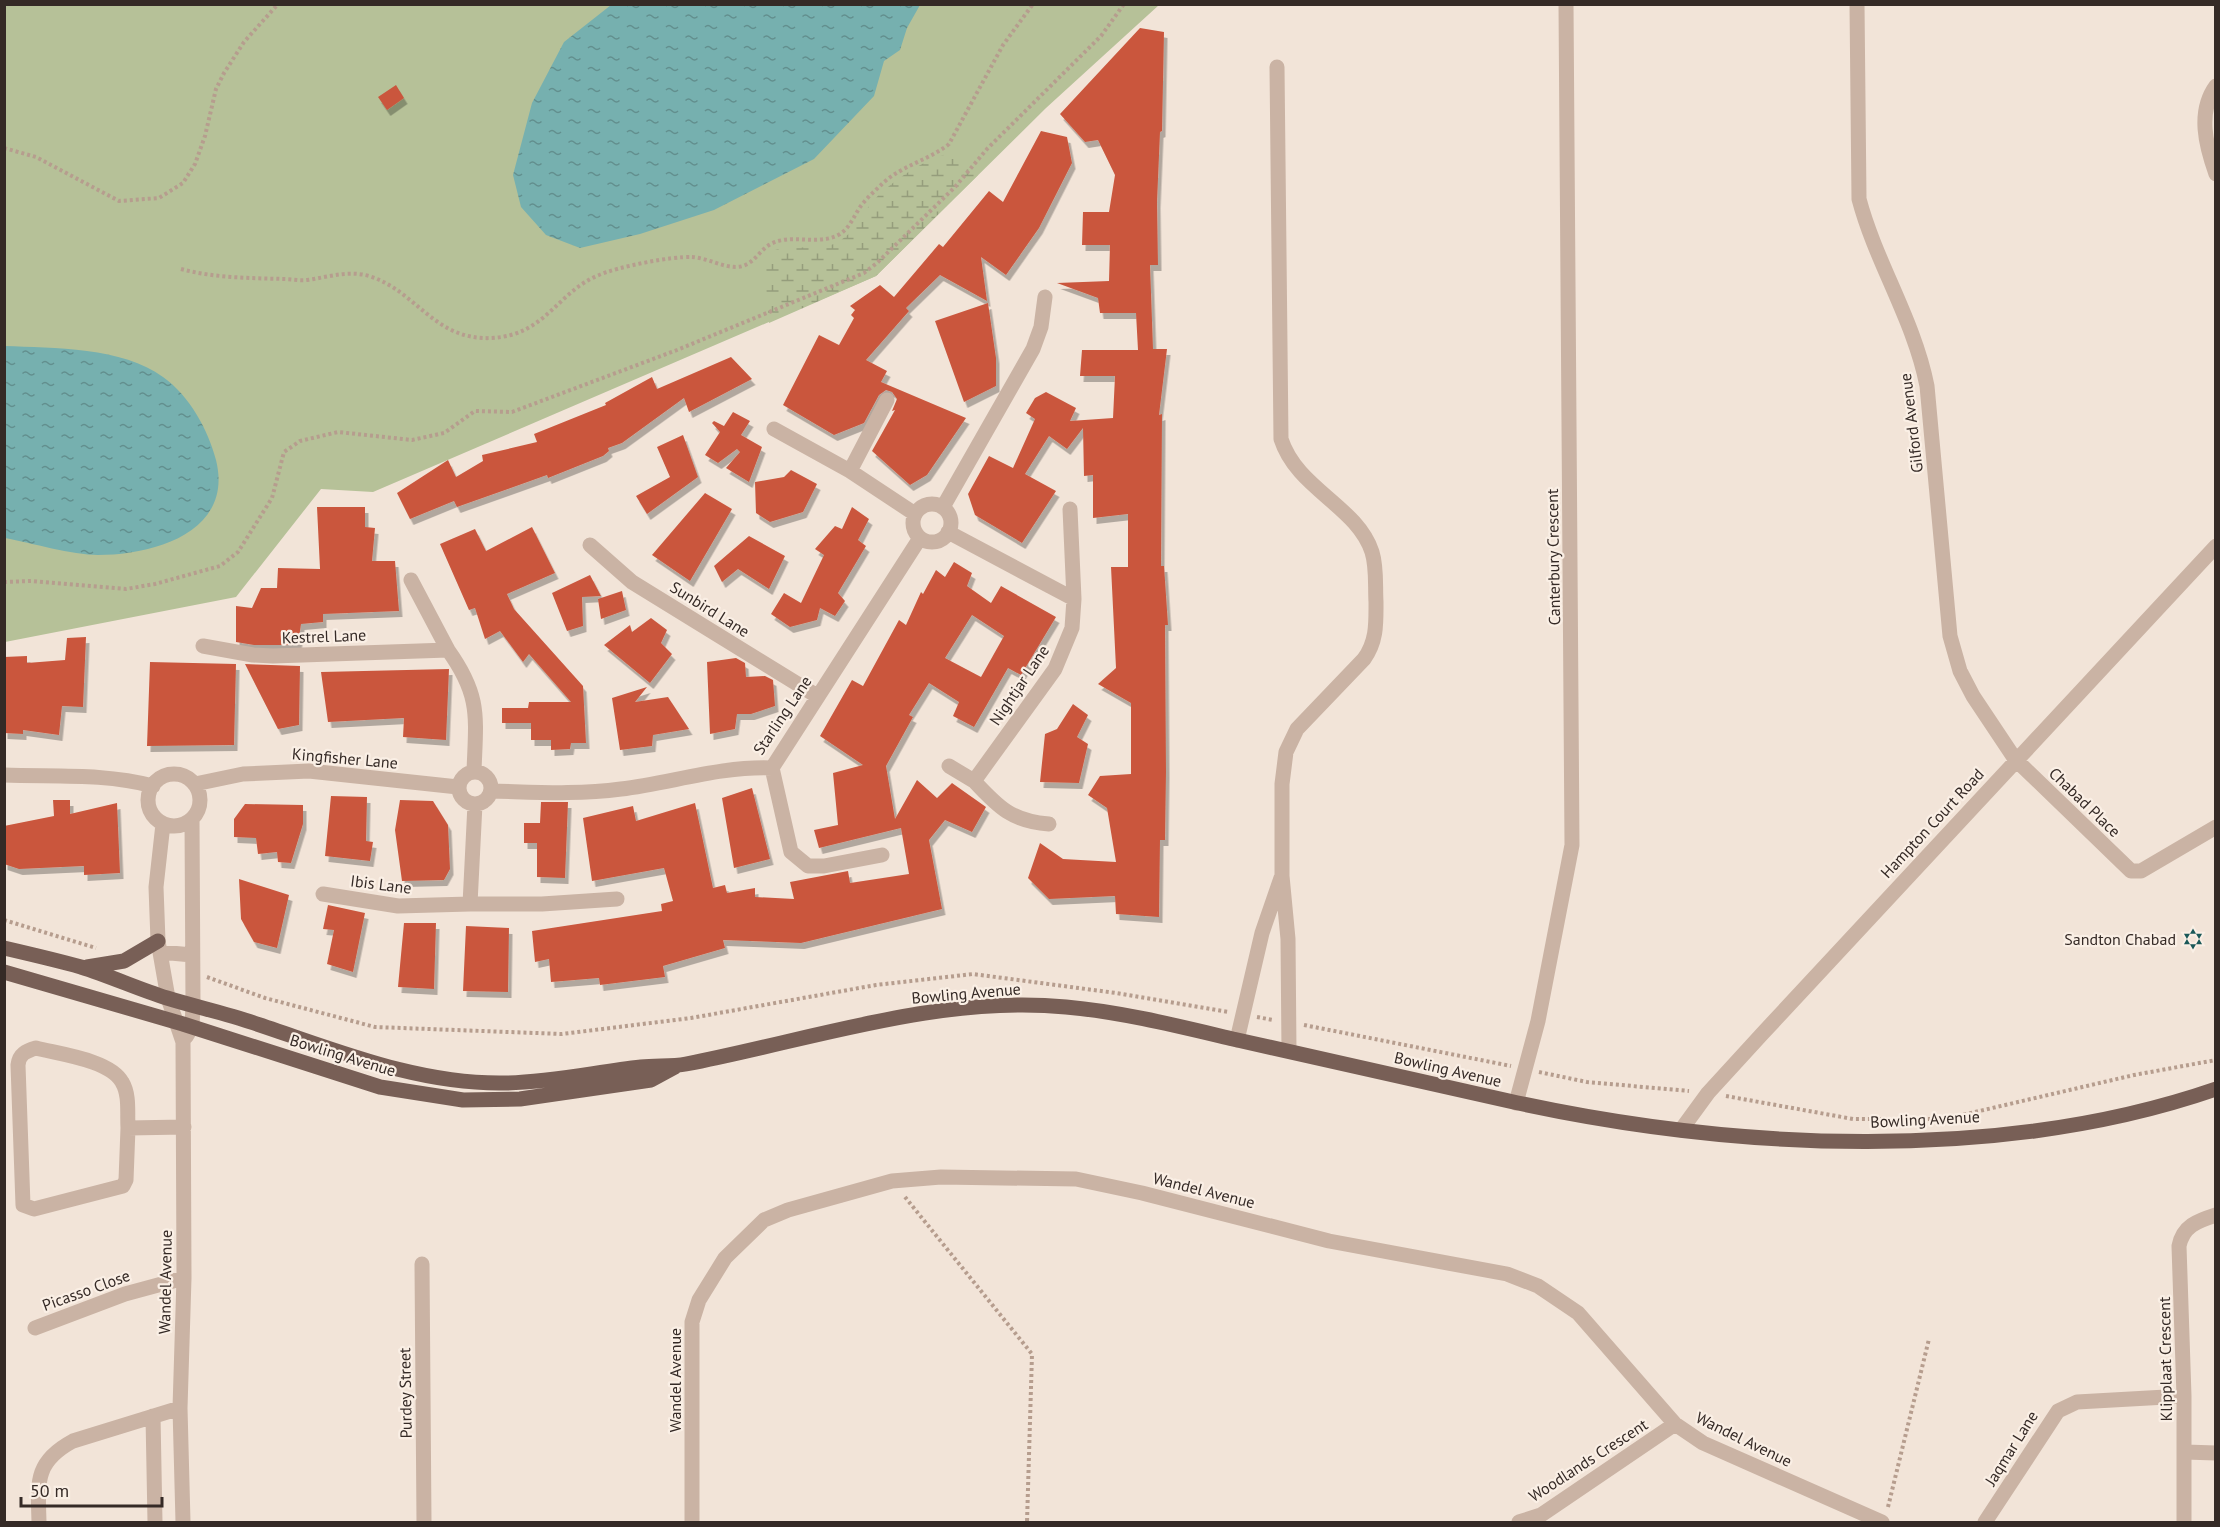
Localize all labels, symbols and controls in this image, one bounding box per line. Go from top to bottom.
street label: Gilford Avenue [1895,372,1927,474]
street label: Canterbury Crescent [1542,488,1564,625]
street label: Sunbird Lane [667,577,753,641]
street label: Kestrel Lane [281,625,367,647]
street label: Nightjar Lane [985,641,1053,729]
street label: Starling Lane [748,672,816,758]
street label: Kingfisher Lane [291,743,399,773]
street label: Chabad Place [2045,763,2125,841]
street label: Hampton Court Road [1876,764,1988,882]
street label: Ibis Lane [349,870,413,898]
synagogue icon: Sandton Chabad [2181,927,2205,951]
place label: Sandton Chabad [2064,929,2176,949]
street label: Bowling Avenue [911,978,1021,1008]
street label: Bowling Avenue [288,1029,398,1081]
street label: Bowling Avenue [1392,1047,1504,1091]
street label: Bowling Avenue [1870,1106,1980,1132]
street label: Wandel Avenue [1151,1168,1257,1212]
street label: Wandel Avenue [154,1230,176,1334]
street label: Picasso Close [39,1265,133,1315]
street label: Klipplaat Crescent [2154,1296,2176,1421]
street label: Wandel Avenue [665,1328,685,1432]
street label: Purdey Street [394,1347,416,1439]
street label: Wandel Avenue [1693,1407,1795,1471]
street label: Jaqmar Lane [1980,1407,2042,1490]
street label: Woodlands Crescent [1525,1414,1652,1506]
scale bar [21,1470,162,1508]
text: 50 m [30,1479,69,1502]

